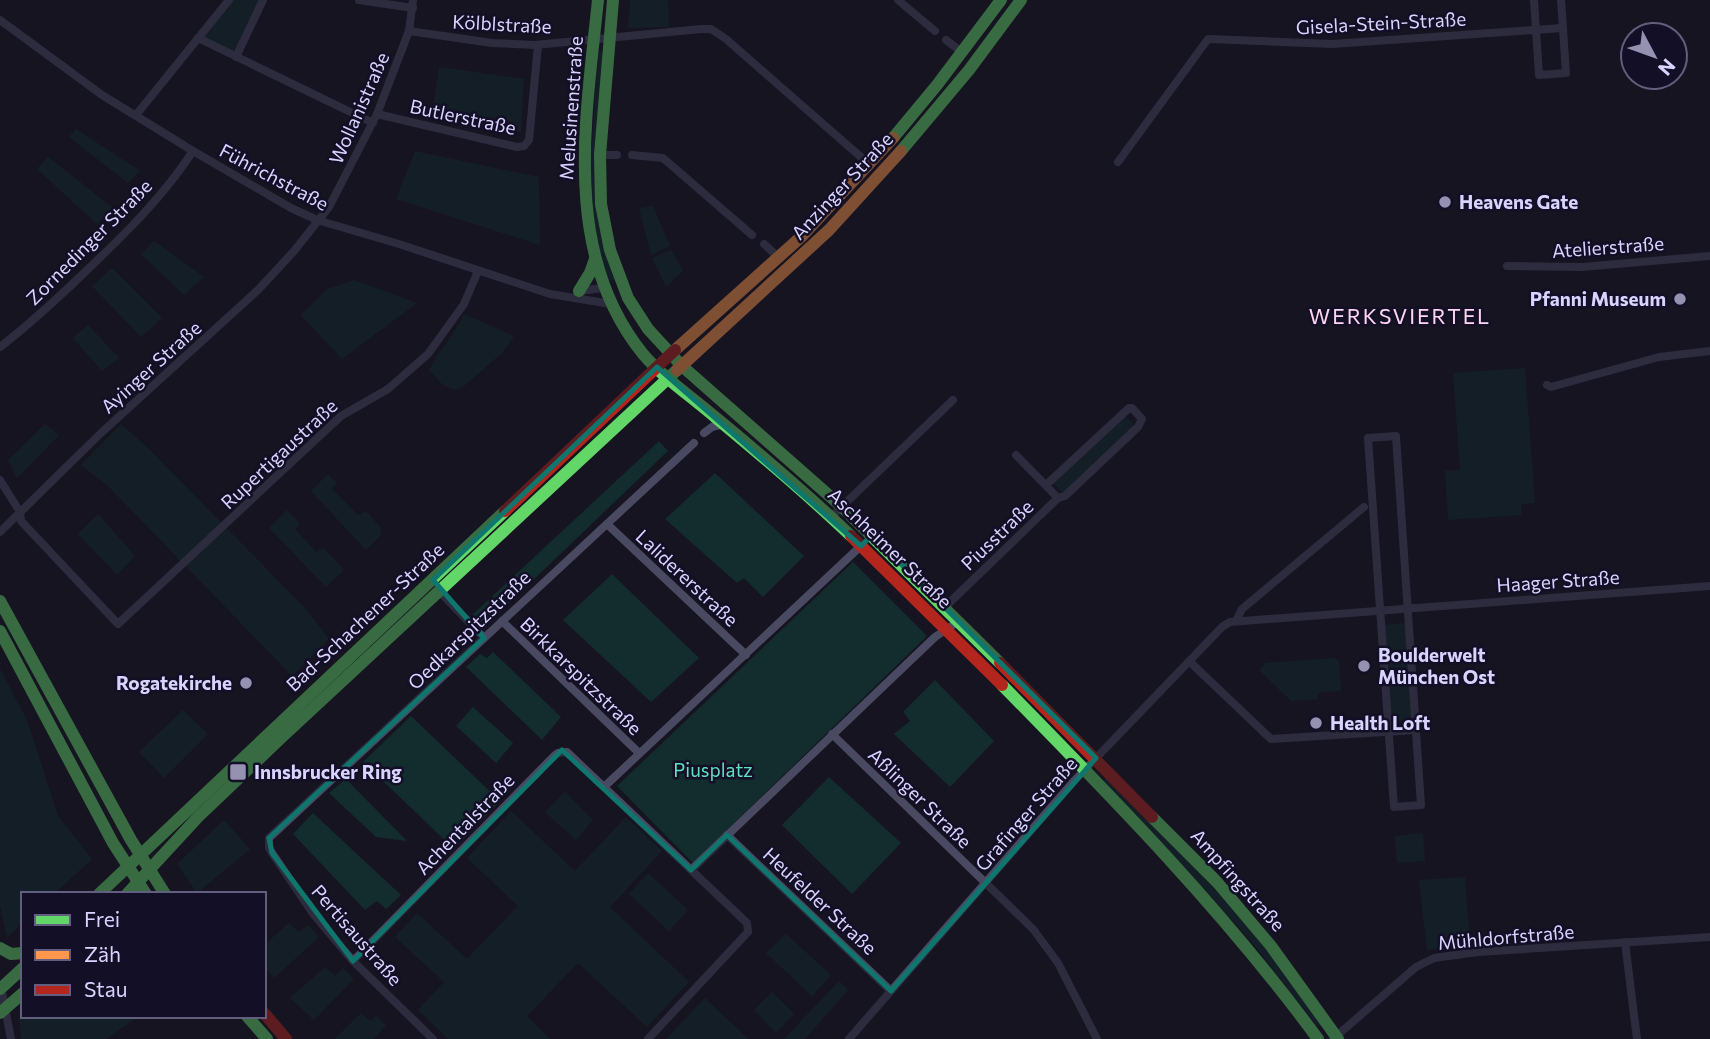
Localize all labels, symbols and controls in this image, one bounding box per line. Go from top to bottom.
street label: Gisela-Stein-Straße [1295,7,1467,38]
street label: Kölblstraße [452,9,552,38]
north arrow [1619,21,1689,91]
street label: Melusinenstraße [554,35,587,181]
street label: Wollanistraße [324,48,393,167]
text: N [1654,55,1681,80]
street label: Butlerstraße [408,94,518,139]
street label: Anzinger Straße [786,127,897,244]
street label: Führichstraße [216,138,333,215]
street label: Zornedinger Straße [21,174,156,309]
place label: Heavens Gate [1459,190,1578,213]
marker: Heavens Gate [1437,194,1453,210]
street label: Atelierstraße [1551,231,1665,262]
place label: Pfanni Museum [1530,287,1666,310]
marker: Pfanni Museum [1672,291,1688,307]
district label: WERKSVIERTEL [1309,303,1491,328]
street label: Ayinger Straße [96,316,206,418]
street label: Rupertigaustraße [216,394,342,513]
street label: Aschheimer Straße [824,483,957,613]
street label: Piusstraße [956,495,1037,575]
street label: Lalidererstraße [631,524,743,631]
street label: Bad-Schachener-Straße [281,538,448,696]
street label: Oedkarspitzstraße [403,565,535,694]
street label: Haager Straße [1496,565,1620,596]
street label: Birkkarspitzstraße [516,612,647,739]
place label: Boulderwelt München Ost [1378,643,1495,688]
marker: Boulderwelt München Ost [1356,658,1372,674]
place label: Rogatekirche [116,671,232,694]
marker: Rogatekirche [238,675,254,691]
place label: Health Loft [1330,711,1430,734]
marker: Health Loft [1308,715,1324,731]
street label: Aßlinger Straße [864,743,977,853]
street label: Grafinger Straße [970,752,1081,875]
park label: Piusplatz [673,758,753,781]
place label: Innsbrucker Ring [254,760,402,783]
marker: Innsbrucker Ring [228,762,248,782]
street label: Achentalstraße [411,768,519,879]
street label: Ampfingstraße [1186,824,1290,936]
street label: Heufelder Straße [759,842,882,959]
street label: Pertisaustraße [307,879,408,990]
legend [21,892,266,1018]
text: Frei [84,906,120,931]
street label: Mühldorfstraße [1437,919,1575,954]
text: Zäh [84,941,121,966]
text: Stau [84,976,127,1001]

